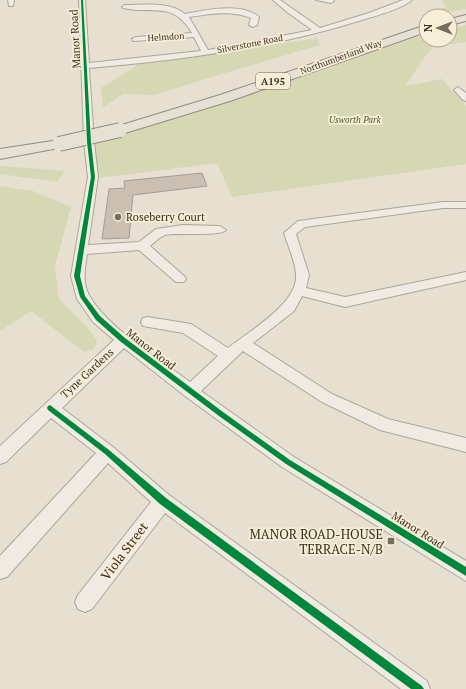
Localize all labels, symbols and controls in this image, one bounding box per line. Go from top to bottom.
north arrow [418,8,458,48]
street label: Manor Road [66,9,84,69]
text: N [421,23,435,32]
street label: Helmdon [147,30,185,44]
street label: Silverstone Road [216,32,284,56]
street label: Northumberland Way [298,36,384,77]
road number: A195 [256,73,290,89]
park label: Usworth Park [329,114,382,126]
place label: Roseberry Court [126,210,205,224]
marker: Roseberry Court [113,212,123,222]
street label: Manor Road [123,325,179,373]
street label: Tyne Gardens [58,345,117,401]
street label: Manor Road [389,508,447,552]
street label: Viola Street [96,518,152,584]
place label: MANOR ROAD-HOUSE TERRACE-N/B [250,525,383,558]
marker: MANOR ROAD-HOUSE TERRACE-N/B [386,536,396,546]

